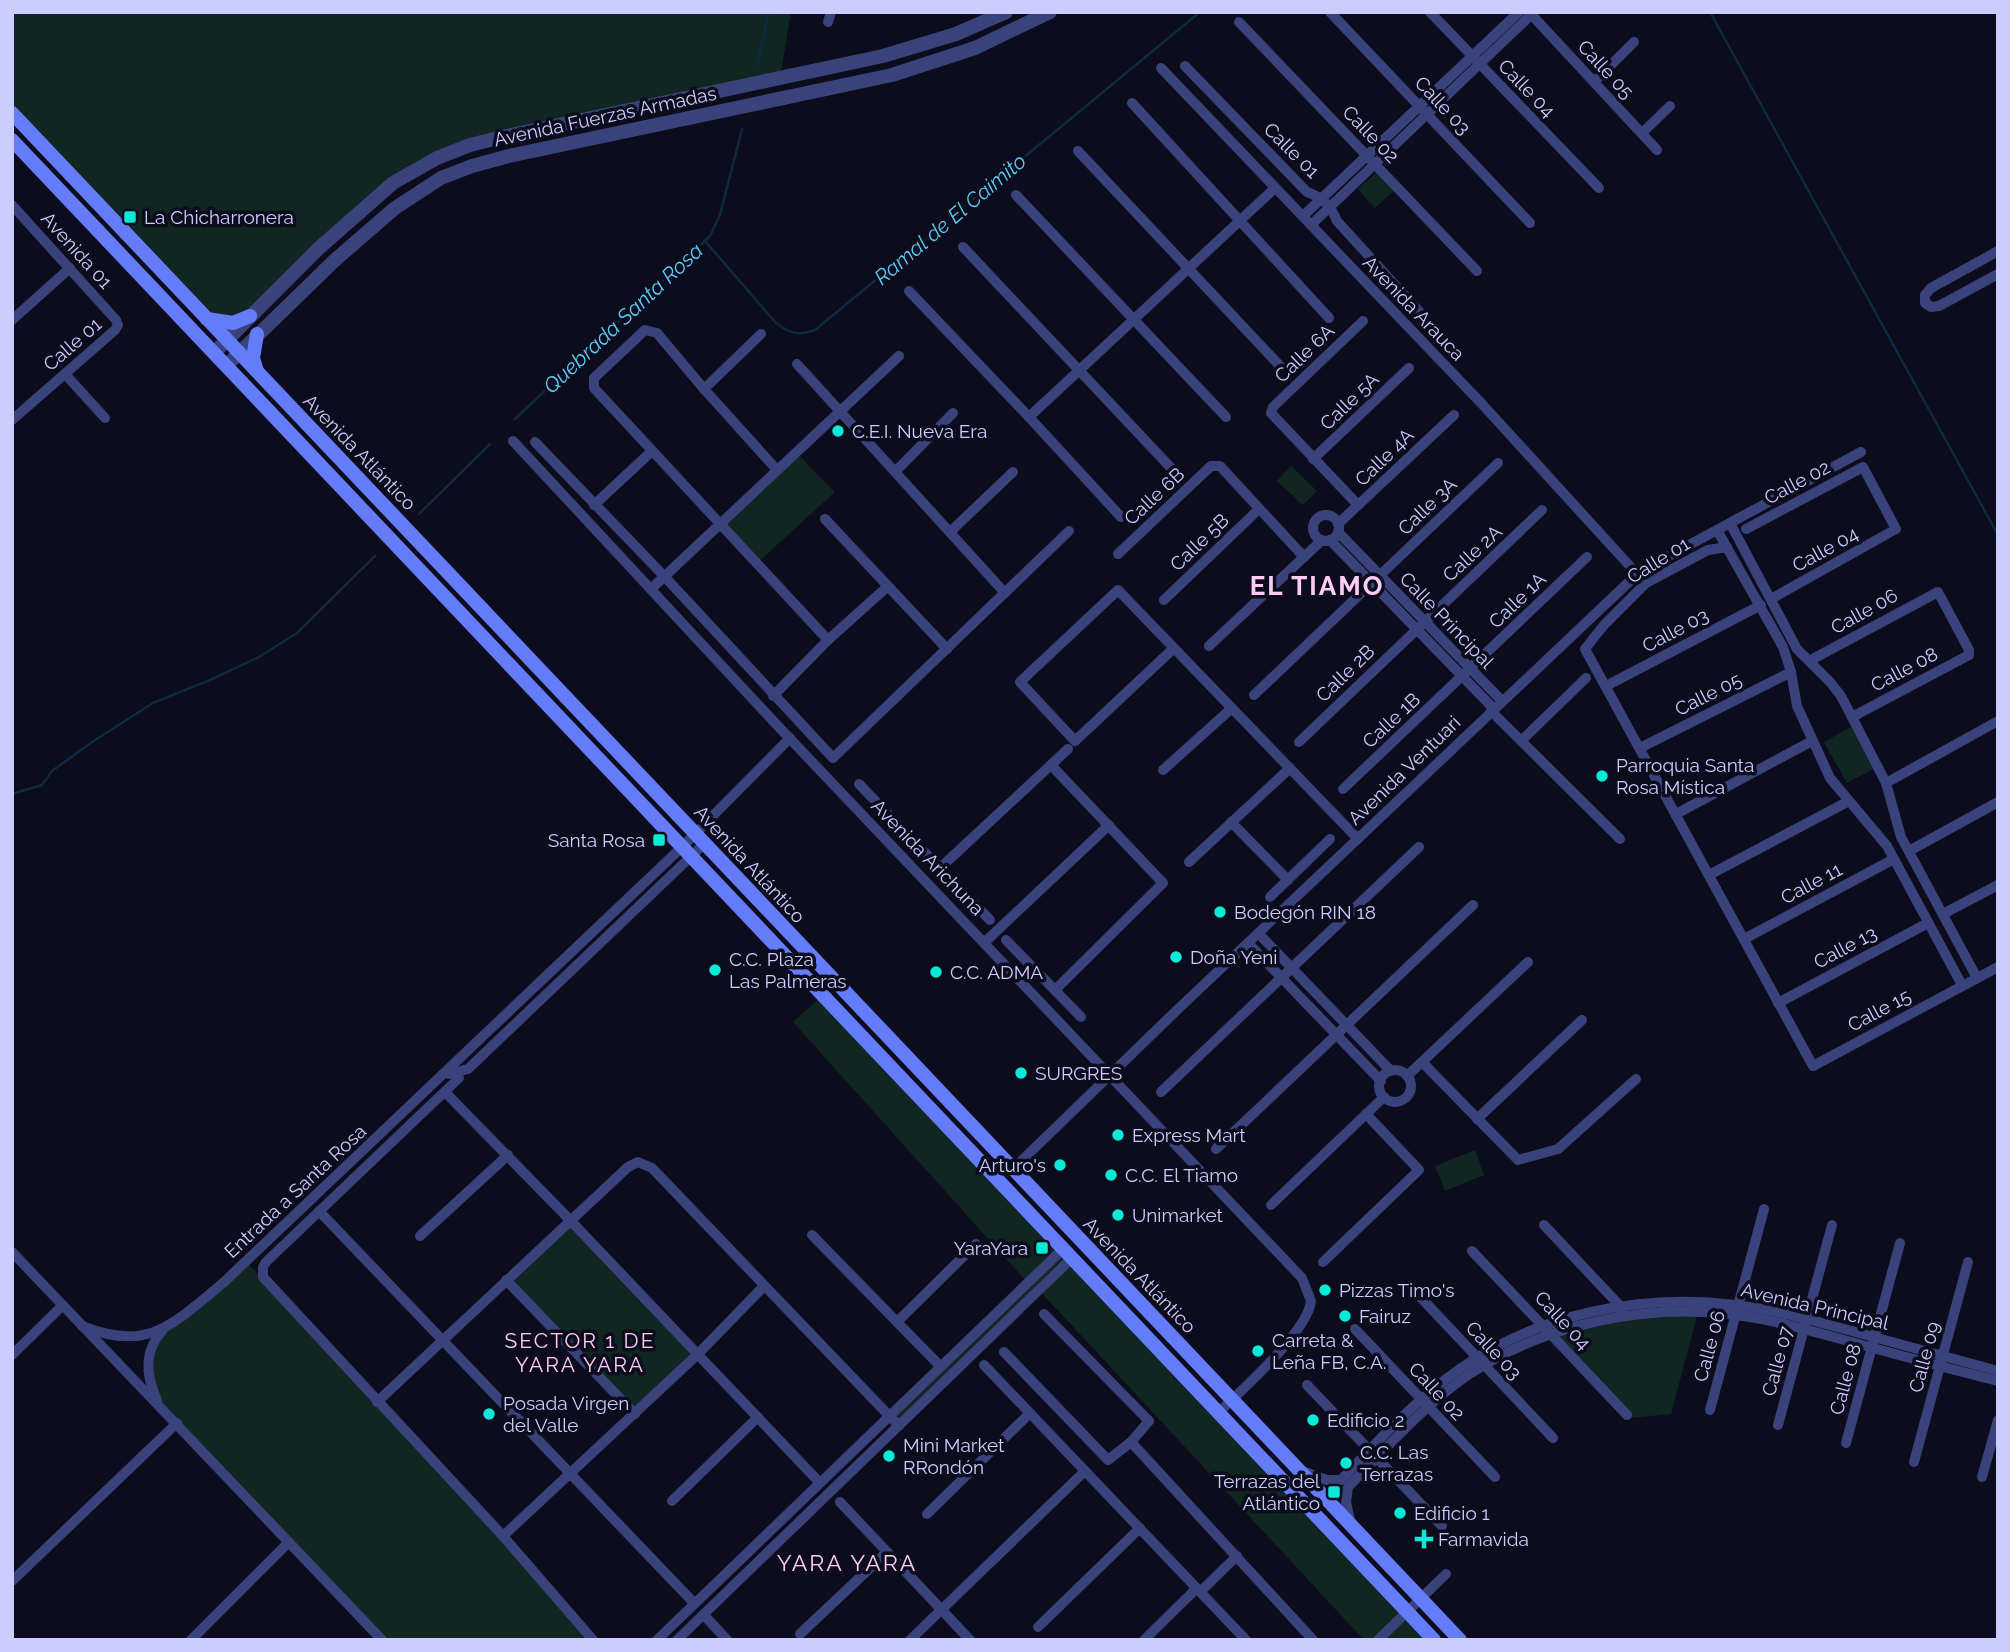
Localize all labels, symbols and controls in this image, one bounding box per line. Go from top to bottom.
street label: Calle 05 [1573,35,1639,103]
street label: Calle 04 [1494,55,1560,121]
street label: Calle 03 [1411,71,1475,139]
street label: Avenida Fuerzas Armadas [492,82,718,150]
street label: Calle 02 [1338,101,1404,167]
street label: Calle 01 [1260,118,1324,182]
water label: Ramal de El Caimito [869,148,1031,290]
place label: La Chicharronera [144,206,294,228]
street label: Avenida 01 [37,207,117,293]
marker: La Chicharronera [122,209,138,225]
water label: Quebrada Santa Rosa [538,238,708,398]
street label: Avenida Arauca [1359,251,1469,365]
street label: Calle 01 [39,313,105,375]
street label: Calle 6A [1270,319,1338,387]
street label: Calle 5A [1315,368,1383,434]
street label: Avenida Atlántico [299,390,421,514]
place label: C.E.I. Nueva Era [852,420,987,442]
marker: C.E.I. Nueva Era [830,423,846,439]
street label: Calle 4A [1350,424,1418,490]
street label: Calle 02 [1760,456,1834,508]
street label: Calle 6B [1119,463,1189,529]
street label: Calle 3A [1393,473,1461,539]
street label: Calle 5B [1165,509,1233,575]
street label: Calle 2A [1438,520,1506,586]
street label: Calle 04 [1788,522,1862,576]
street label: Calle 01 [1623,532,1693,588]
street label: Calle Principal [1396,567,1499,673]
street label: Calle 1A [1484,567,1550,632]
district label: EL TIAMO [1250,571,1384,601]
street label: Calle 06 [1827,584,1901,638]
street label: Calle 03 [1638,604,1712,656]
street label: Calle 2B [1311,640,1379,706]
street label: Calle 08 [1867,642,1941,696]
street label: Calle 05 [1671,668,1745,720]
street label: Calle 1B [1358,688,1424,752]
street label: Avenida Ventuari [1343,711,1465,829]
place label: Parroquia Santa Rosa Mística [1616,754,1754,798]
marker: Parroquia Santa Rosa Mística [1594,768,1610,784]
street label: Avenida Arichuna [867,794,989,920]
street label: Avenida Atlántico [690,801,810,927]
place label: Santa Rosa [548,829,645,851]
marker: Santa Rosa [651,832,667,848]
street label: Calle 11 [1777,858,1845,908]
place label: Bodegón RIN 18 [1234,901,1376,923]
marker: Bodegón RIN 18 [1212,904,1228,920]
street label: Calle 13 [1810,921,1880,973]
place label: Doña Yeni [1190,946,1278,968]
place label: C.C. Plaza Las Palmeras [729,948,846,992]
marker: Doña Yeni [1168,949,1184,965]
place label: C.C. ADMA [950,961,1043,983]
marker: C.C. Plaza Las Palmeras [707,962,723,978]
marker: C.C. ADMA [928,964,944,980]
street label: Calle 15 [1844,984,1914,1036]
place label: SURGRES [1035,1062,1122,1084]
marker: SURGRES [1013,1065,1029,1081]
street label: Entrada a Santa Rosa [220,1120,370,1262]
place label: Express Mart [1132,1124,1246,1146]
marker: Express Mart [1110,1127,1126,1143]
place label: Arturo's [979,1154,1046,1176]
marker: Arturo's [1052,1157,1068,1173]
place label: C.C. El Tiamo [1125,1164,1238,1186]
marker: C.C. El Tiamo [1103,1167,1119,1183]
place label: Unimarket [1132,1204,1224,1226]
marker: Unimarket [1110,1207,1126,1223]
street label: Avenida Atlántico [1079,1213,1201,1337]
place label: YaraYara [954,1237,1028,1259]
marker: YaraYara [1034,1240,1050,1256]
street label: Avenida Principal [1739,1278,1892,1334]
place label: Pizzas Timo's [1339,1279,1454,1301]
marker: Pizzas Timo's [1317,1282,1333,1298]
street label: Calle 04 [1530,1286,1596,1354]
place label: Fairuz [1359,1305,1411,1327]
marker: Fairuz [1337,1308,1353,1324]
street label: Calle 06 [1689,1308,1729,1384]
street label: Calle 03 [1462,1316,1526,1384]
street label: Calle 09 [1904,1319,1944,1395]
street label: Calle 07 [1757,1324,1797,1398]
district label: SECTOR 1 DE YARA YARA [505,1328,655,1377]
place label: Carreta & Leña FB, C.A. [1272,1329,1386,1373]
street label: Calle 08 [1825,1341,1865,1417]
marker: Carreta & Leña FB, C.A. [1250,1343,1266,1359]
street label: Calle 02 [1405,1357,1469,1425]
place label: Posada Virgen del Valle [503,1392,629,1436]
marker: Posada Virgen del Valle [481,1406,497,1422]
place label: Edificio 2 [1327,1409,1404,1431]
marker: Edificio 2 [1305,1412,1321,1428]
place label: Mini Market RRondón [903,1434,1005,1478]
place label: C.C. Las Terrazas [1360,1441,1433,1485]
marker: Mini Market RRondón [881,1448,897,1464]
marker: C.C. Las Terrazas [1338,1455,1354,1471]
place label: Terrazas del Atlántico [1214,1470,1321,1514]
marker: Terrazas del Atlántico [1326,1484,1342,1500]
place label: Edificio 1 [1414,1502,1490,1524]
marker: Edificio 1 [1392,1505,1408,1521]
place label: Farmavida [1438,1528,1529,1550]
marker: Farmavida [1416,1531,1432,1547]
district label: YARA YARA [777,1549,917,1576]

